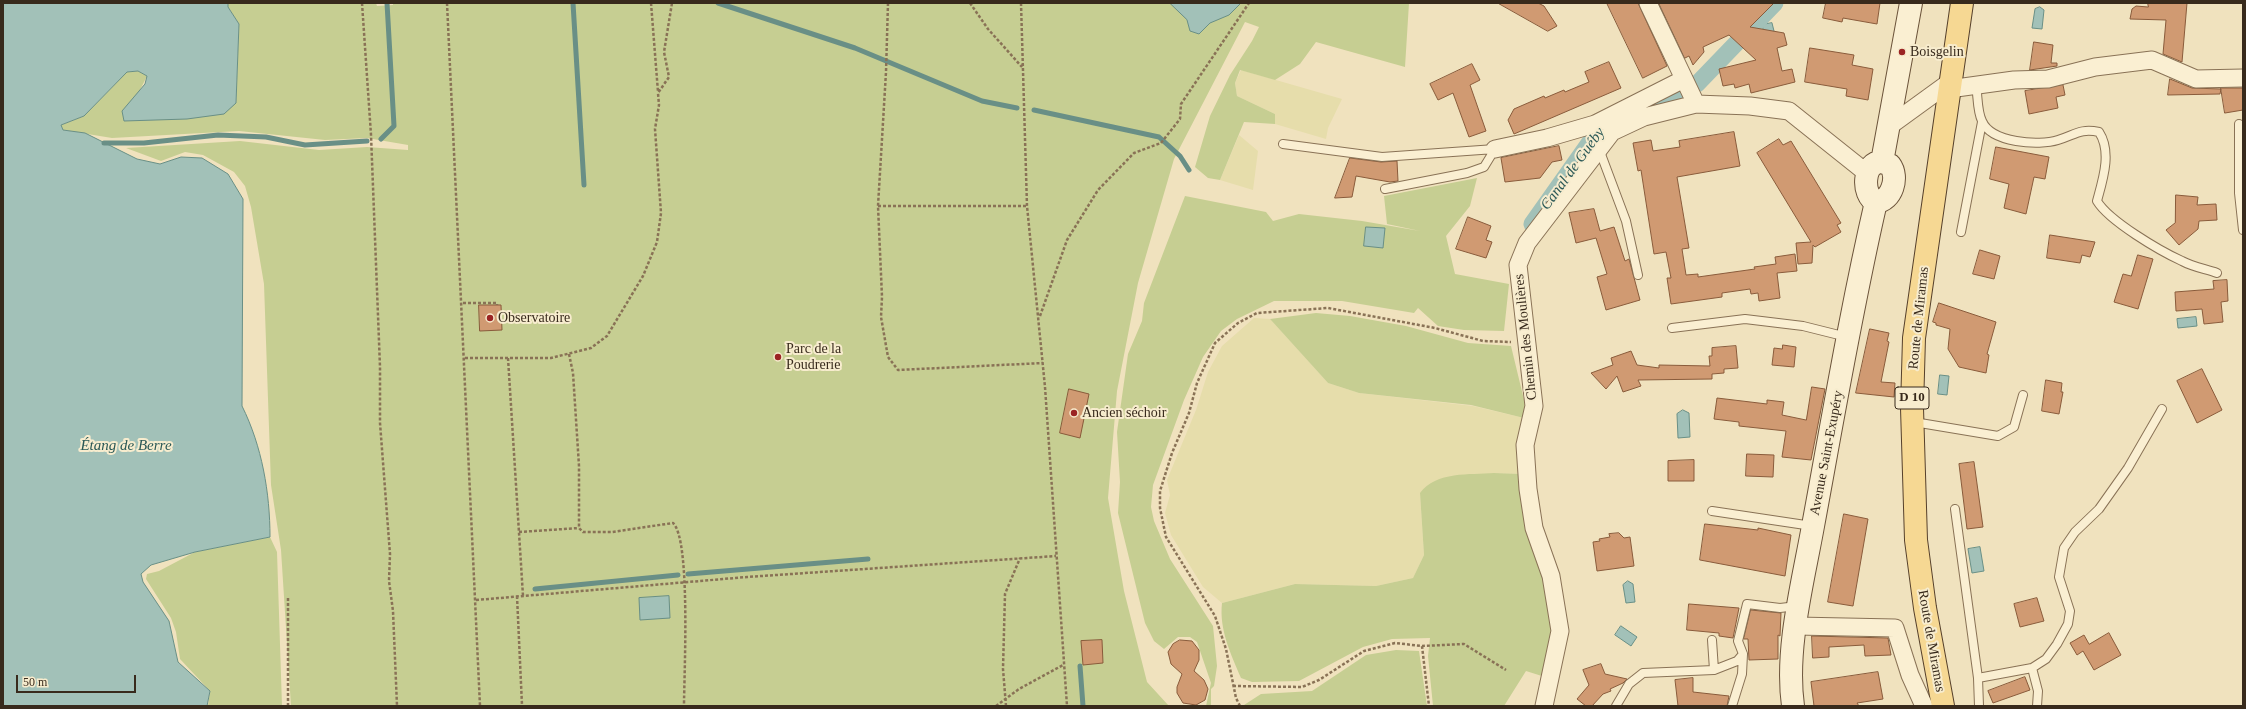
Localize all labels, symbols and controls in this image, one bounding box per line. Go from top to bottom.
place label: Boisgelin [1910,44,1964,60]
marker: Boisgelin [1897,47,1907,57]
water label: Canal de Guéby [1537,124,1609,214]
street label: Route de Miramas [1905,266,1933,370]
street label: Chemin des Moulières [1511,273,1541,401]
place label: Observatoire [498,310,570,326]
marker: Observatoire [485,313,495,323]
place label: Parc de la Poudrerie [786,341,841,374]
marker: Parc de la Poudrerie [773,352,783,362]
road number: D 10 [1895,387,1929,409]
street label: Avenue Saint-Exupéry [1807,389,1847,517]
place label: Ancien séchoir [1082,405,1166,421]
marker: Ancien séchoir [1069,408,1079,418]
water label: Étang de Berre [80,437,172,455]
street label: Route de Miramas [1914,589,1948,693]
scale bar [18,667,138,693]
text: 50 m [23,675,47,689]

